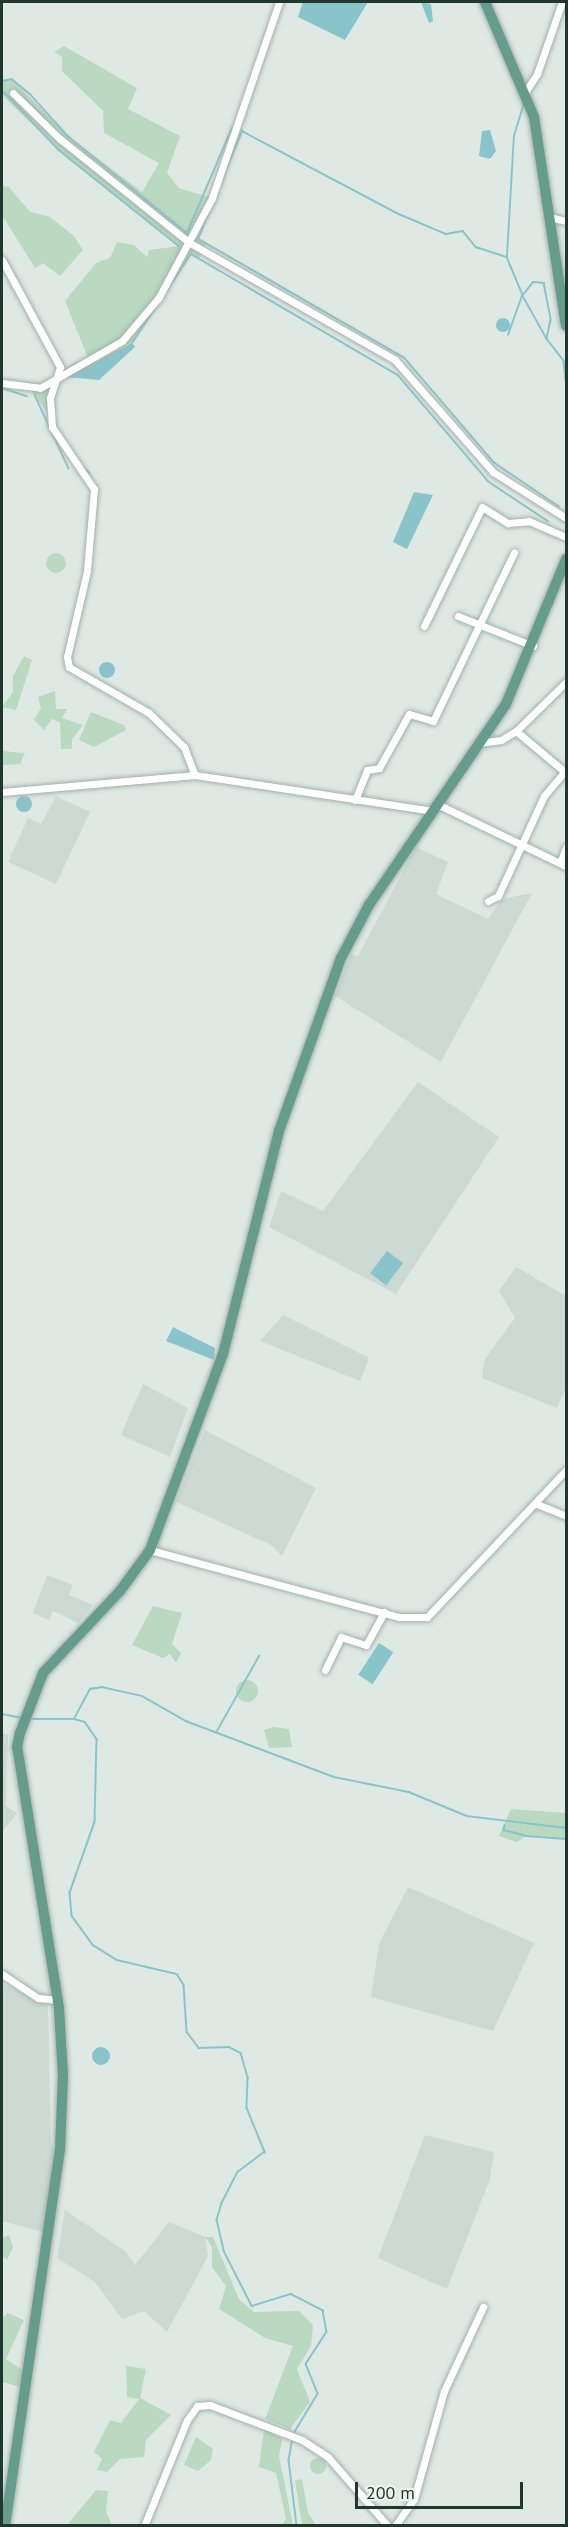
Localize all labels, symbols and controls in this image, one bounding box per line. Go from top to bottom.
scale bar [358,2470,526,2508]
text: 200 m [366,2481,415,2504]

